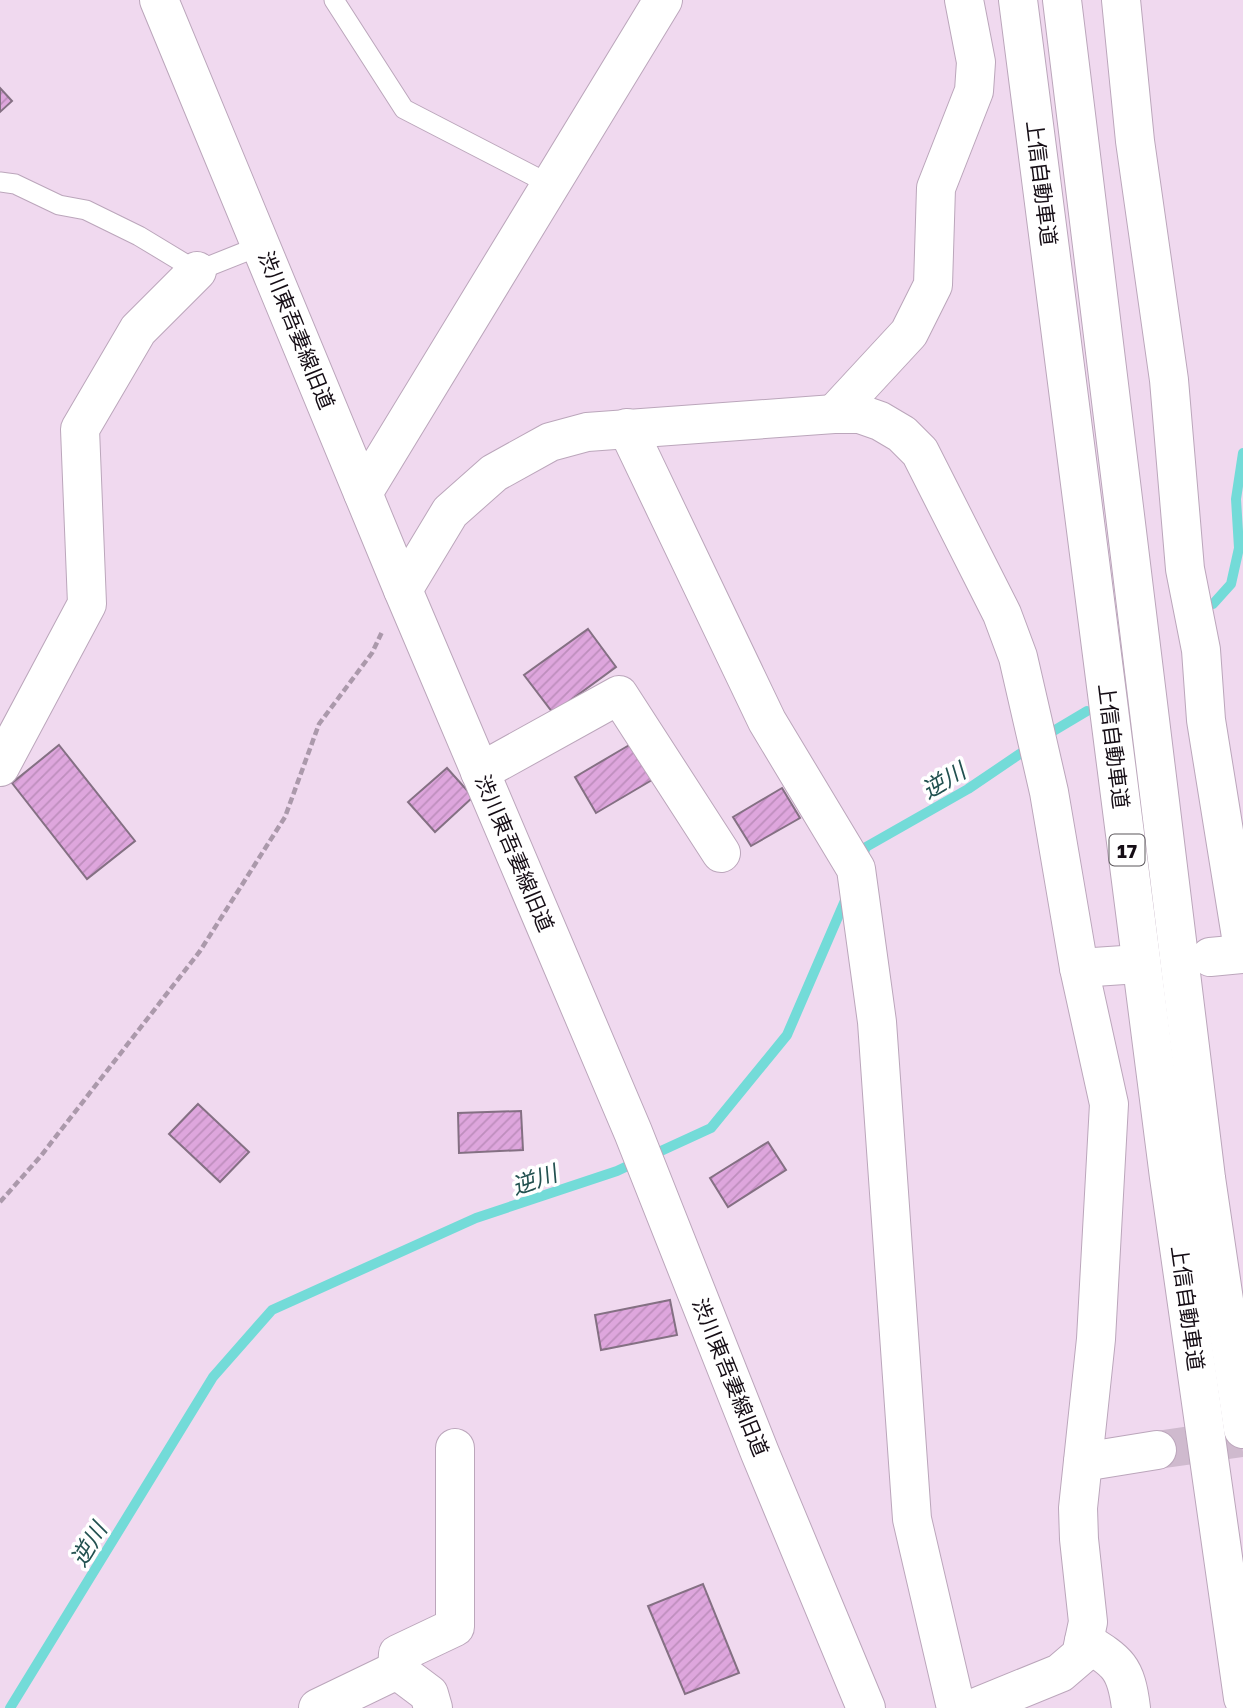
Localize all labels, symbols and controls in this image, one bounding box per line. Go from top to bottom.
street label: 上信自動車道 [1021,119,1063,247]
street label: 渋川東吾妻線旧道 [253,247,341,413]
street label: 上信自動車道 [1093,682,1135,810]
water label: 逆川 [916,755,972,804]
street label: 渋川東吾妻線旧道 [470,771,560,935]
road number: 17 [1110,834,1144,866]
water label: 逆川 [508,1157,563,1200]
street label: 上信自動車道 [1166,1244,1210,1372]
street label: 渋川東吾妻線旧道 [687,1294,775,1460]
water label: 逆川 [64,1515,113,1571]

